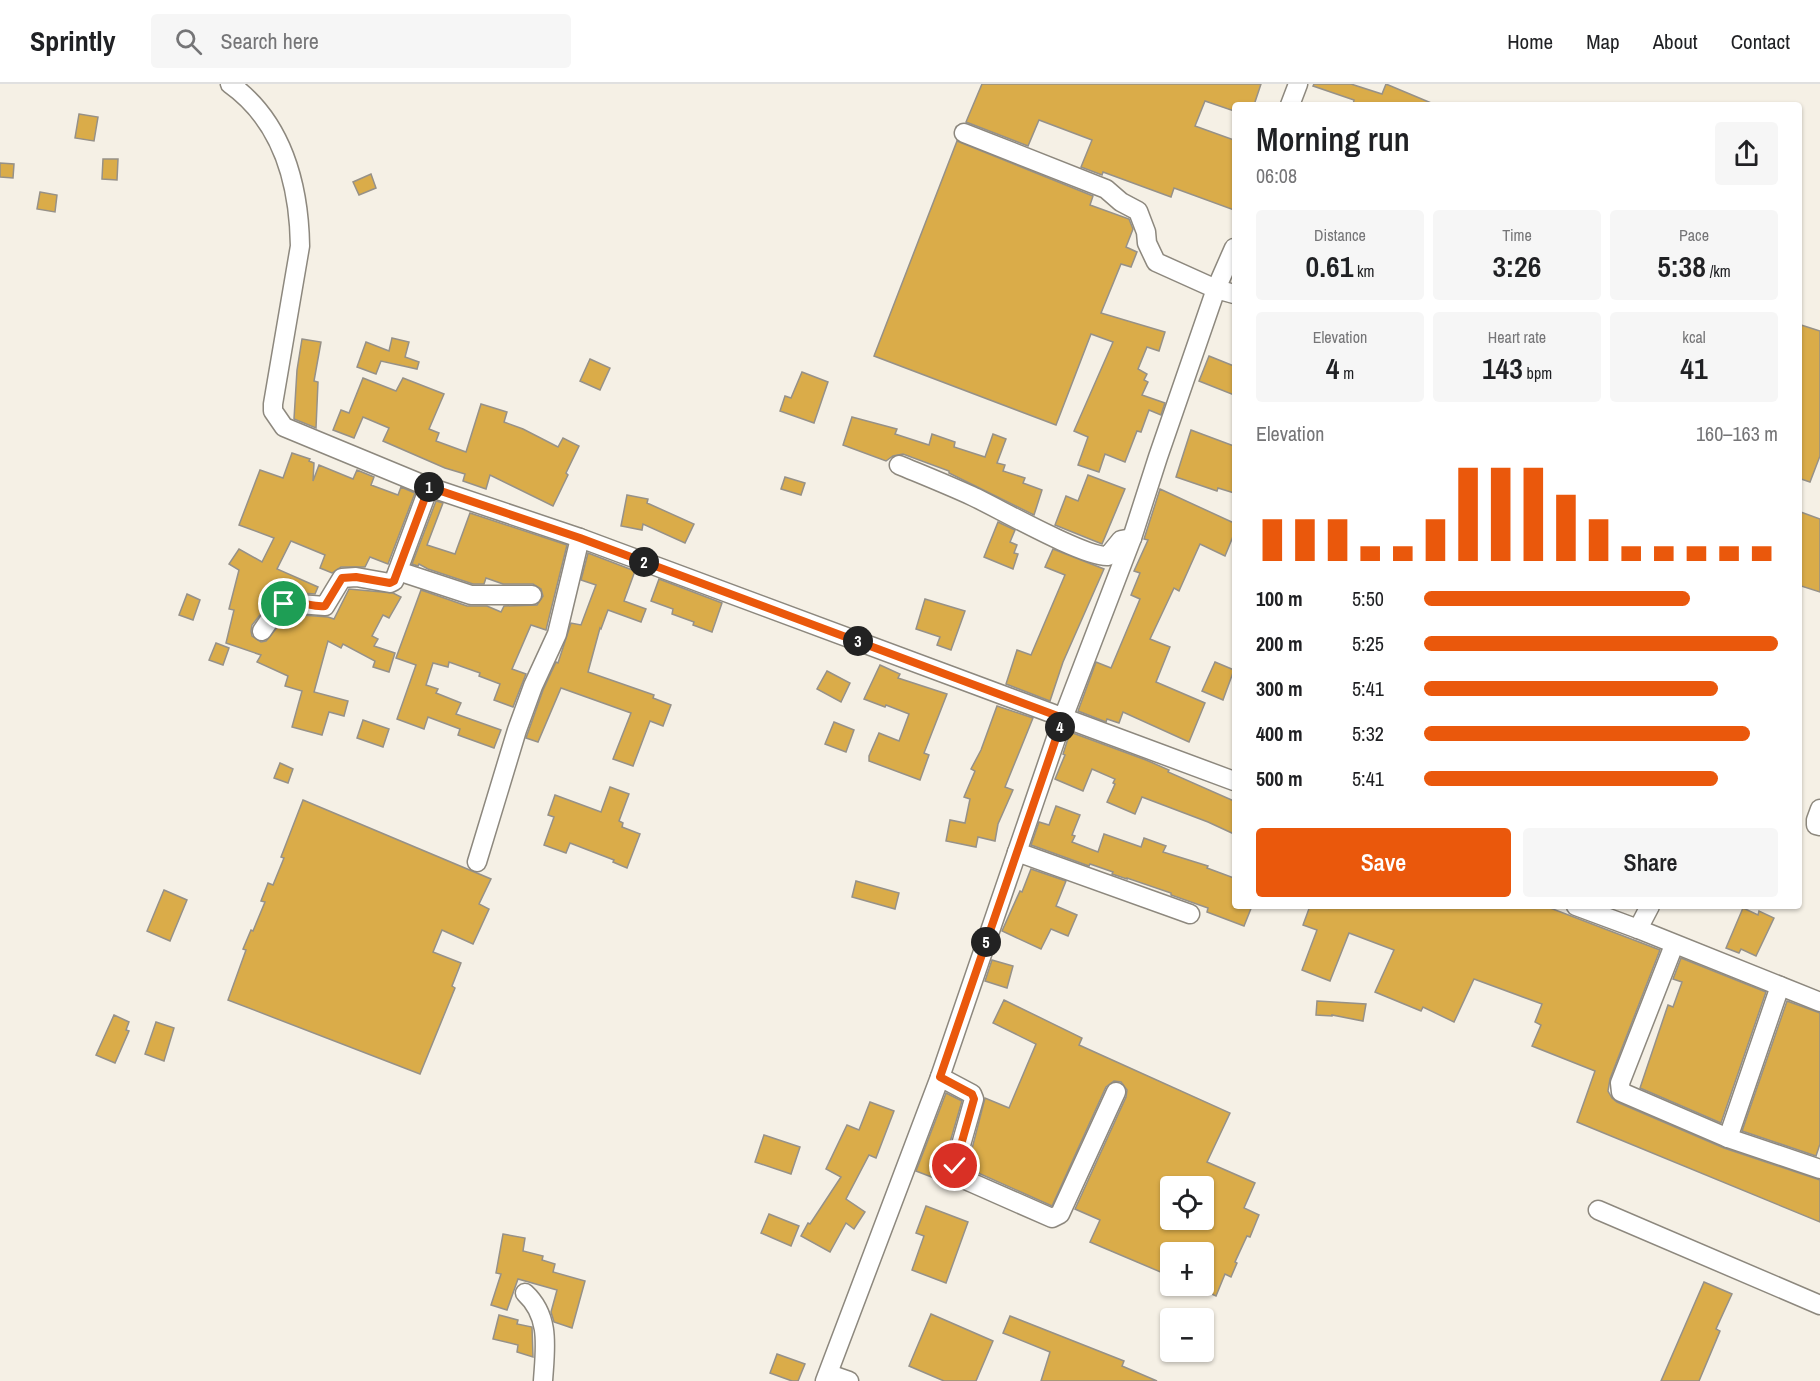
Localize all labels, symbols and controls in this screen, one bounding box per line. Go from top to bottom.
search box [151,14,571,68]
text: Sprintly [30,22,115,60]
icon: search [172,25,205,58]
text: Search here [220,26,319,56]
text: Home [1507,27,1553,56]
text: Map [1586,27,1620,56]
text: About [1653,27,1698,56]
text: Contact [1731,27,1790,56]
text: Morning run [1256,117,1410,161]
button: share [1715,122,1778,185]
text: 06:08 [1256,162,1297,189]
text: Distance [1314,224,1366,246]
text: Time [1502,224,1532,246]
text: Pace [1679,224,1709,246]
text: 0.61 [1305,246,1353,286]
text: 3:26 [1493,246,1541,286]
text: 5:38 [1657,246,1706,286]
text: km [1353,260,1375,282]
text: /km [1706,260,1731,282]
text: Elevation [1313,326,1367,348]
text: Heart rate [1488,326,1546,348]
text: kcal [1682,326,1706,348]
text: 4 [1326,348,1340,388]
text: 143 [1482,348,1523,388]
text: 41 [1680,348,1708,388]
text: m [1340,362,1354,384]
text: bpm [1523,362,1552,384]
text: Elevation [1256,420,1324,447]
text: 160–163 m [1696,420,1778,447]
pin: 1 [414,472,444,502]
text: 1 [425,476,433,498]
pin: 2 [629,547,659,577]
text: 2 [640,551,648,573]
pin [258,578,309,629]
text: 100 m [1256,585,1303,612]
text: 5:50 [1352,585,1384,612]
icon: arrive [267,587,300,620]
pin: 3 [843,626,873,656]
text: 3 [854,630,862,652]
text: 200 m [1256,630,1303,657]
text: 5:25 [1352,630,1384,657]
text: 300 m [1256,675,1303,702]
text: 5:41 [1352,675,1384,702]
pin: 4 [1045,712,1075,742]
text: 4 [1056,716,1064,738]
text: 400 m [1256,720,1303,747]
text: 5:32 [1352,720,1384,747]
text: 500 m [1256,765,1303,792]
text: 5:41 [1352,765,1384,792]
button: Save [1256,828,1511,897]
button: Share [1523,828,1778,897]
pin: 5 [971,927,1001,957]
text: 5 [982,931,990,953]
pin [929,1140,980,1191]
icon: check [938,1149,971,1182]
map controls [1160,1176,1214,1362]
button: locate [1160,1176,1214,1230]
button: + [1160,1242,1214,1296]
button: − [1160,1308,1214,1362]

